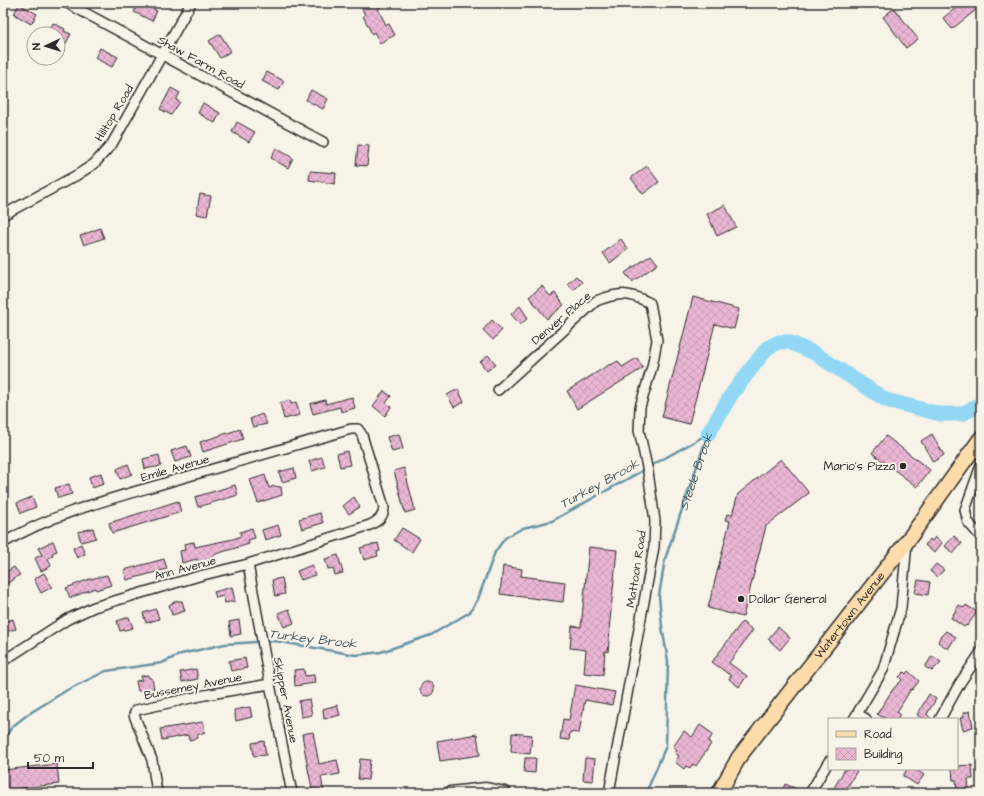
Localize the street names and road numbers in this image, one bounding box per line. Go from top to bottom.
street label: Shaw Farm Road [154,31,247,93]
street label: Hilltop Road [91,82,138,145]
street label: Denver Place [528,287,595,349]
street label: Emile Avenue [139,450,212,486]
street label: Mattoon Road [622,529,651,609]
street label: Ann Avenue [152,552,218,585]
street label: Watertown Avenue [810,568,890,663]
street label: Skipper Avenue [269,656,302,745]
street label: Bussemey Avenue [143,669,244,705]

